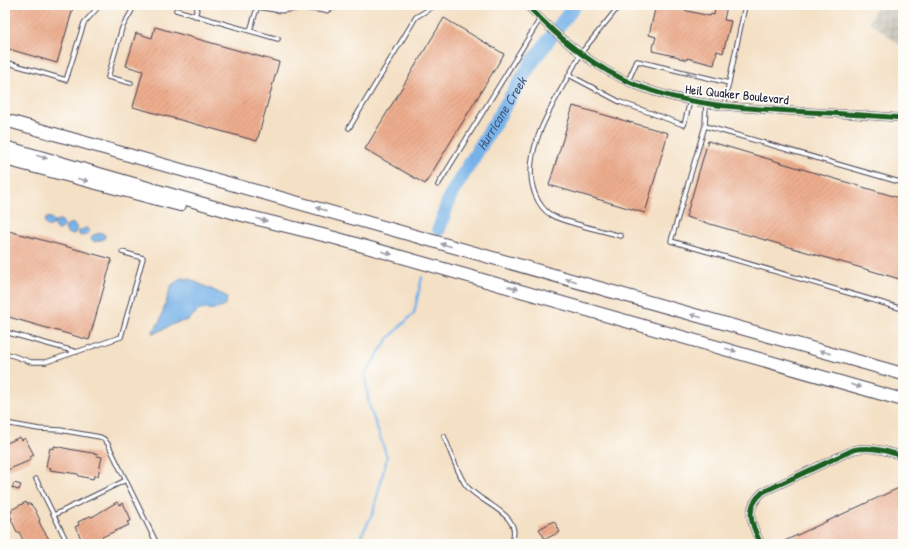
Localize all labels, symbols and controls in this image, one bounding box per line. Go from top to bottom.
one-way arrow [684,70,697,76]
water label: Hurricane Creek [471,72,531,153]
street label: Heil Quaker Boulevard [684,80,790,108]
one-way arrow [36,155,49,161]
one-way arrow [77,177,89,183]
one-way arrow [315,206,327,212]
one-way arrow [255,218,268,224]
one-way arrow [440,242,452,248]
one-way arrow [382,250,394,256]
one-way arrow [565,277,577,283]
one-way arrow [507,285,519,291]
one-way arrow [690,313,702,319]
one-way arrow [725,347,737,353]
one-way arrow [819,349,831,355]
one-way arrow [850,383,862,389]

